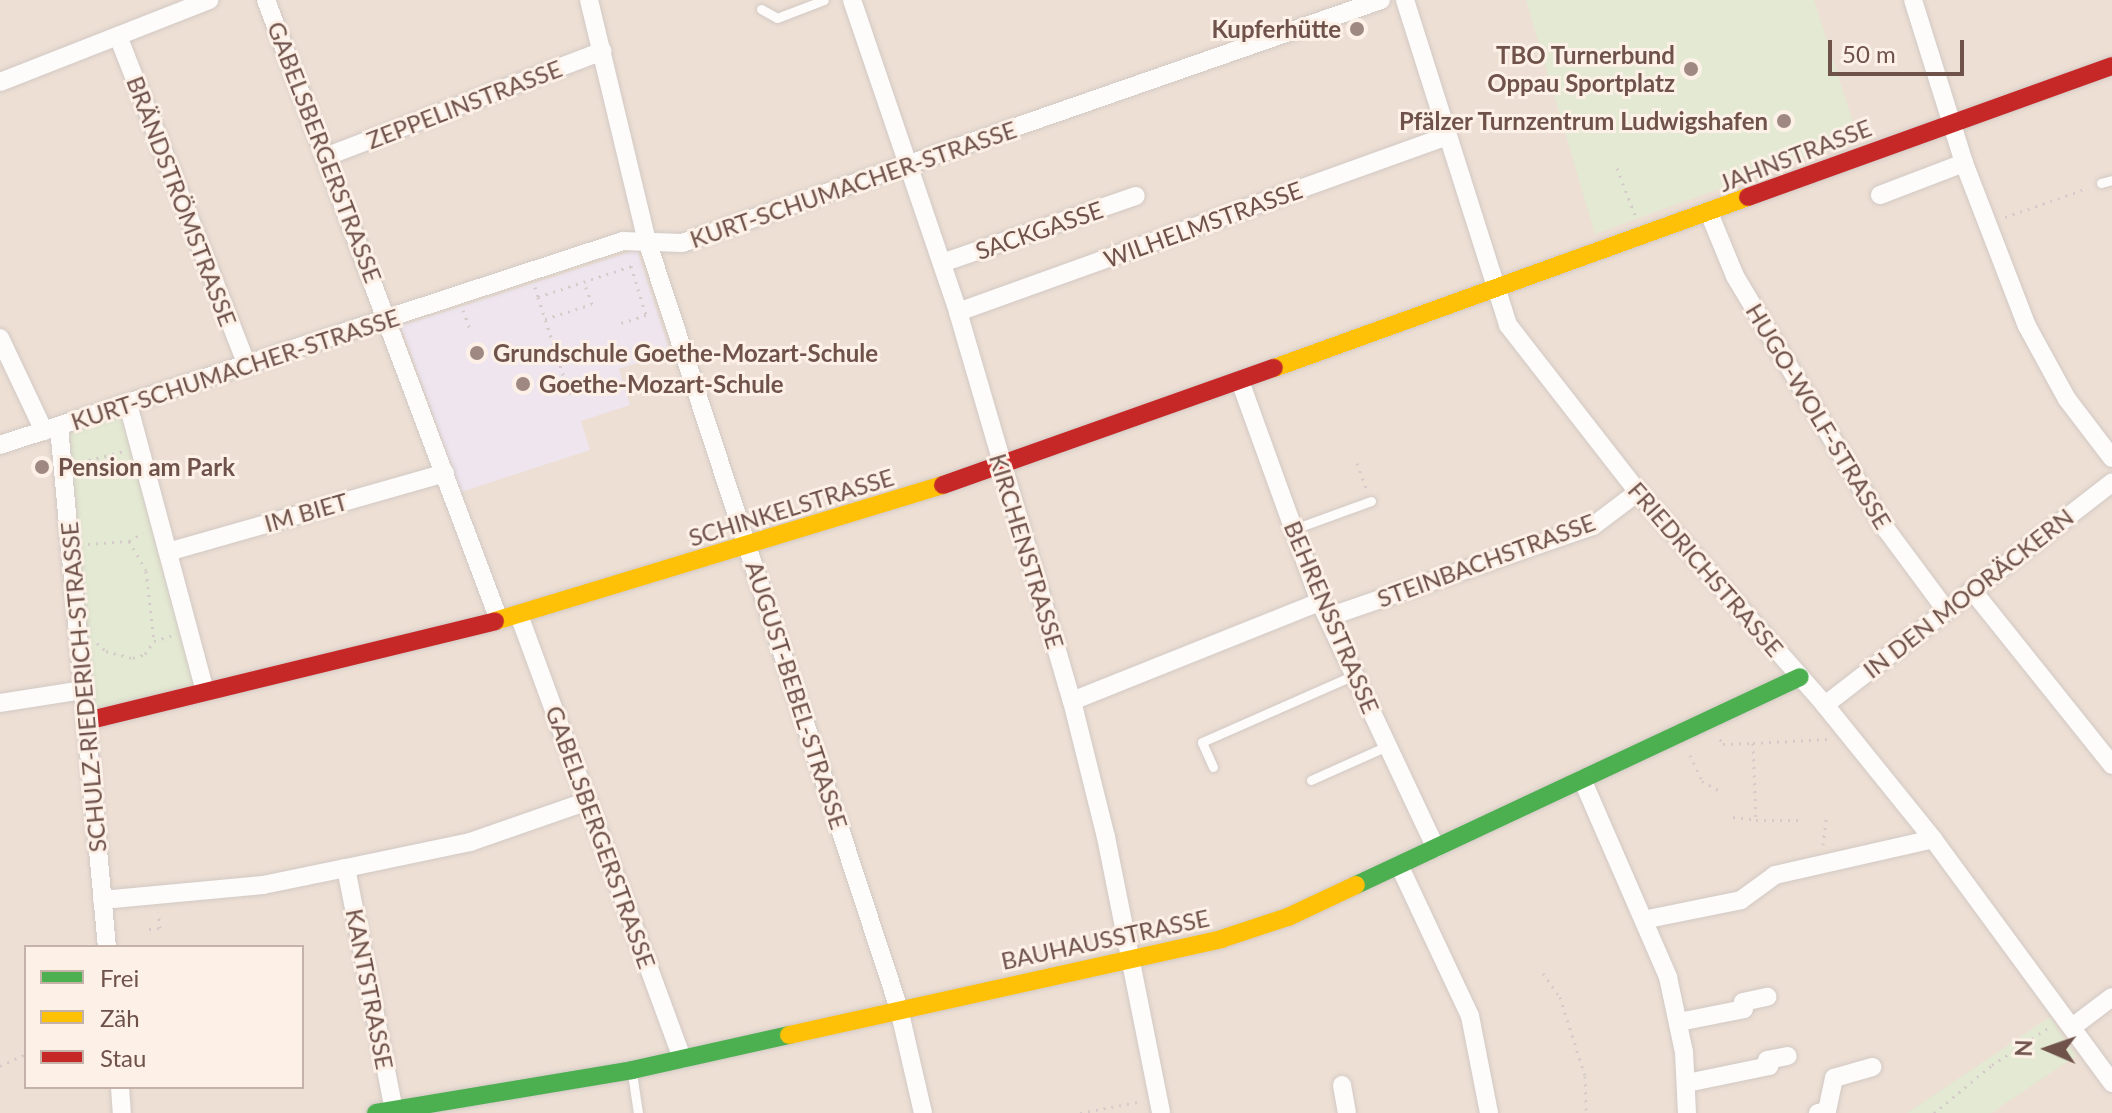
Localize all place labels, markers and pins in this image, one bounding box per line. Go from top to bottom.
place label: Kupferhütte [1212,15,1341,43]
marker: Kupferhütte [1348,20,1366,38]
place label: TBO Turnerbund Oppau Sportplatz [1487,41,1675,97]
marker: TBO Turnerbund Oppau Sportplatz [1682,60,1700,78]
place label: Pfälzer Turnzentrum Ludwigshafen [1398,107,1768,135]
marker: Pfälzer Turnzentrum Ludwigshafen [1775,112,1793,130]
place label: Grundschule Goethe-Mozart-Schule [493,339,878,367]
marker: Grundschule Goethe-Mozart-Schule [468,344,486,362]
place label: Goethe-Mozart-Schule [539,370,783,398]
marker: Goethe-Mozart-Schule [514,375,532,393]
place label: Pension am Park [58,453,235,481]
marker: Pension am Park [33,458,51,476]

